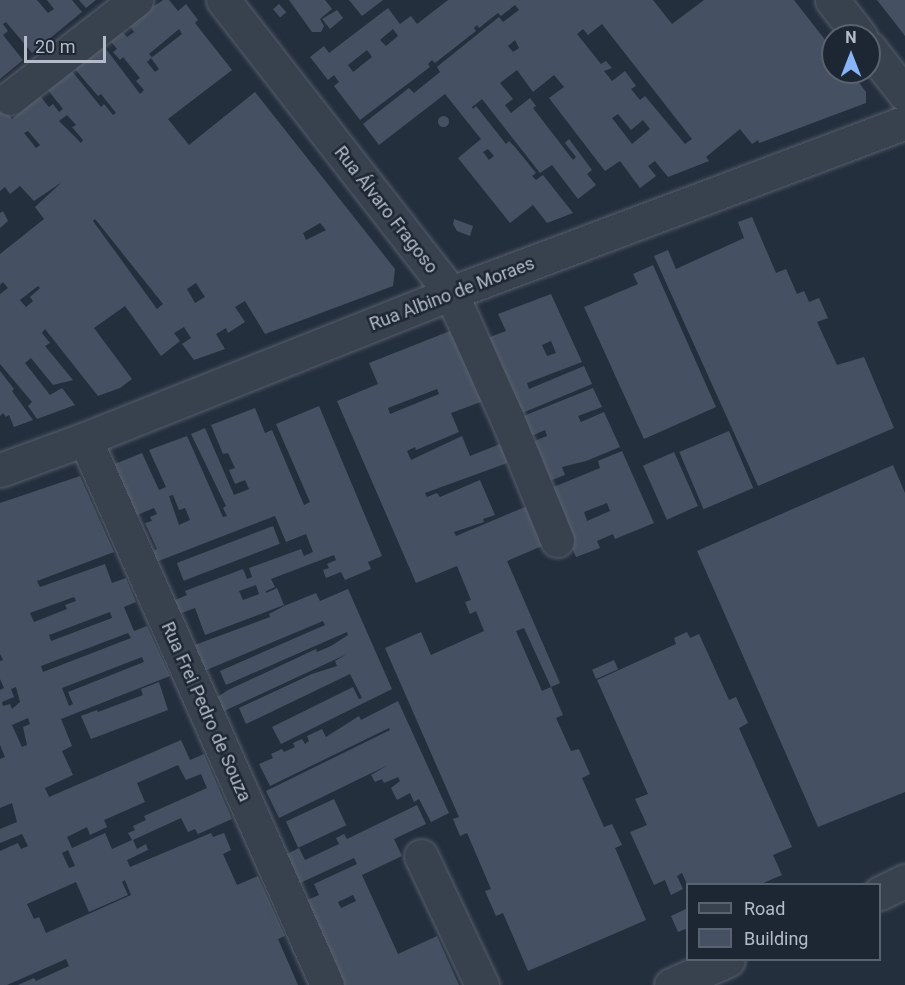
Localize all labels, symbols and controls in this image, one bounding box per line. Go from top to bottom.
scale bar [27,24,110,62]
north arrow [821,24,881,84]
text: N [845,28,857,47]
text: 20 m [35,36,75,57]
street label: Rua Álvaro Fragoso [330,142,442,278]
street label: Rua Albino de Moraes [366,253,538,335]
street label: Rua Frei Pedro de Souza [157,619,255,805]
legend [686,883,881,961]
text: Road [744,898,785,919]
text: Building [744,928,808,949]

